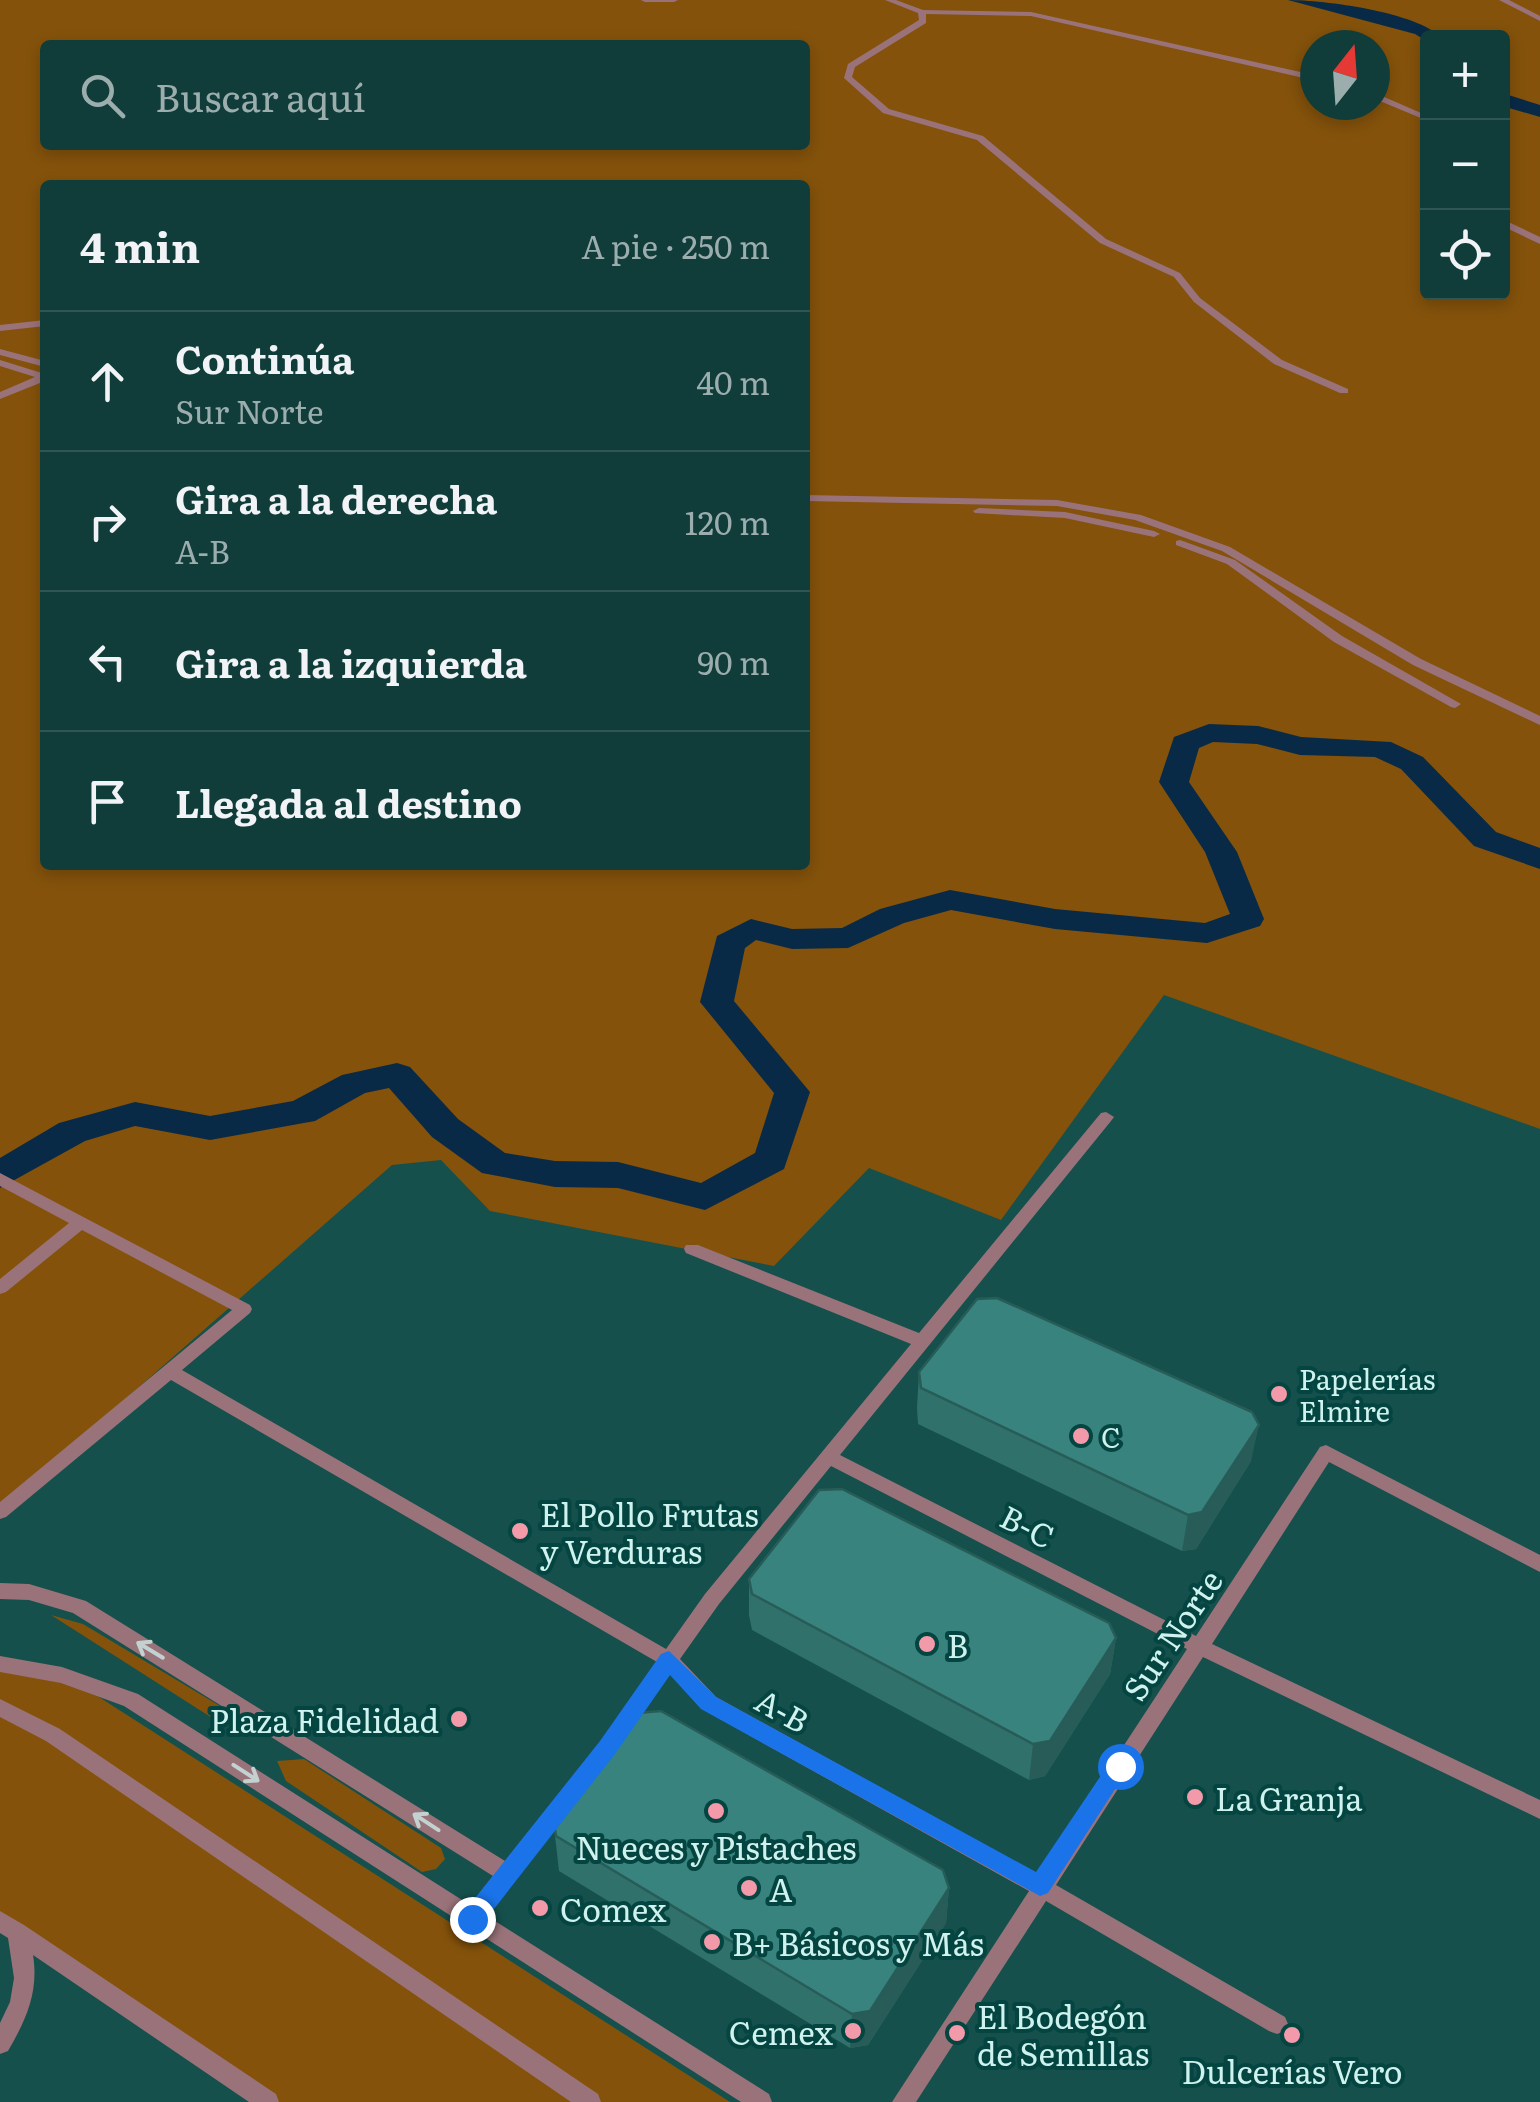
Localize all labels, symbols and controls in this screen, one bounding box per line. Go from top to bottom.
north arrow [1300,30,1390,120]
map controls [1420,30,1510,300]
button: + [1420,30,1510,120]
search box [40,40,810,150]
text: Buscar aquí [155,67,365,124]
icon: search [75,68,130,123]
button: − [1420,120,1510,210]
button: locate [1420,210,1510,300]
text: 4 min [80,214,200,276]
text: A pie · 250 m [581,221,770,269]
text: Continúa [175,329,354,386]
icon: ahead [80,354,135,409]
text: 40 m [696,357,770,405]
text: Sur Norte [175,386,324,434]
text: Gira a la derecha [175,469,497,526]
icon: right [80,494,135,549]
text: 120 m [685,497,770,545]
text: A-B [175,526,230,574]
text: Gira a la izquierda [175,633,527,690]
icon: left [80,634,135,689]
text: 90 m [697,637,770,685]
text: Llegada al destino [175,773,522,830]
icon: arrive [80,774,135,829]
place label: Papelerías Elmire [1299,1357,1435,1431]
marker: Papelerías Elmire [1268,1383,1290,1405]
place label: C [1101,1415,1121,1457]
marker: C [1070,1425,1092,1447]
place label: El Pollo Frutas y Verduras [540,1489,759,1574]
street label: B-C [993,1491,1063,1559]
marker: El Pollo Frutas y Verduras [509,1520,531,1542]
street label: Sur Norte [1110,1559,1232,1709]
place label: B [947,1620,968,1668]
marker: B [916,1633,938,1655]
one-way arrow [136,1640,165,1660]
street label: A-B [747,1675,819,1743]
place label: Plaza Fidelidad [209,1695,439,1743]
marker: Plaza Fidelidad [448,1708,470,1730]
route start [1098,1744,1144,1790]
one-way arrow [231,1763,259,1784]
place label: La Granja [1215,1773,1363,1821]
marker: La Granja [1184,1786,1206,1808]
marker: Nueces y Pistaches [705,1800,727,1822]
one-way arrow [412,1812,441,1832]
place label: Nueces y Pistaches [575,1822,857,1870]
place label: A [769,1864,793,1912]
marker: A [738,1877,760,1899]
place label: Comex [560,1884,667,1932]
route end [450,1897,496,1943]
marker: Comex [529,1897,551,1919]
place label: B+ Básicos y Más [732,1918,984,1966]
marker: B+ Básicos y Más [701,1931,723,1953]
place label: El Bodegón de Semillas [977,1991,1149,2076]
place label: Cemex [729,2007,834,2055]
marker: Cemex [842,2020,864,2042]
marker: El Bodegón de Semillas [946,2022,968,2044]
marker: Dulcerías Vero [1281,2024,1303,2046]
place label: Dulcerías Vero [1181,2046,1403,2094]

